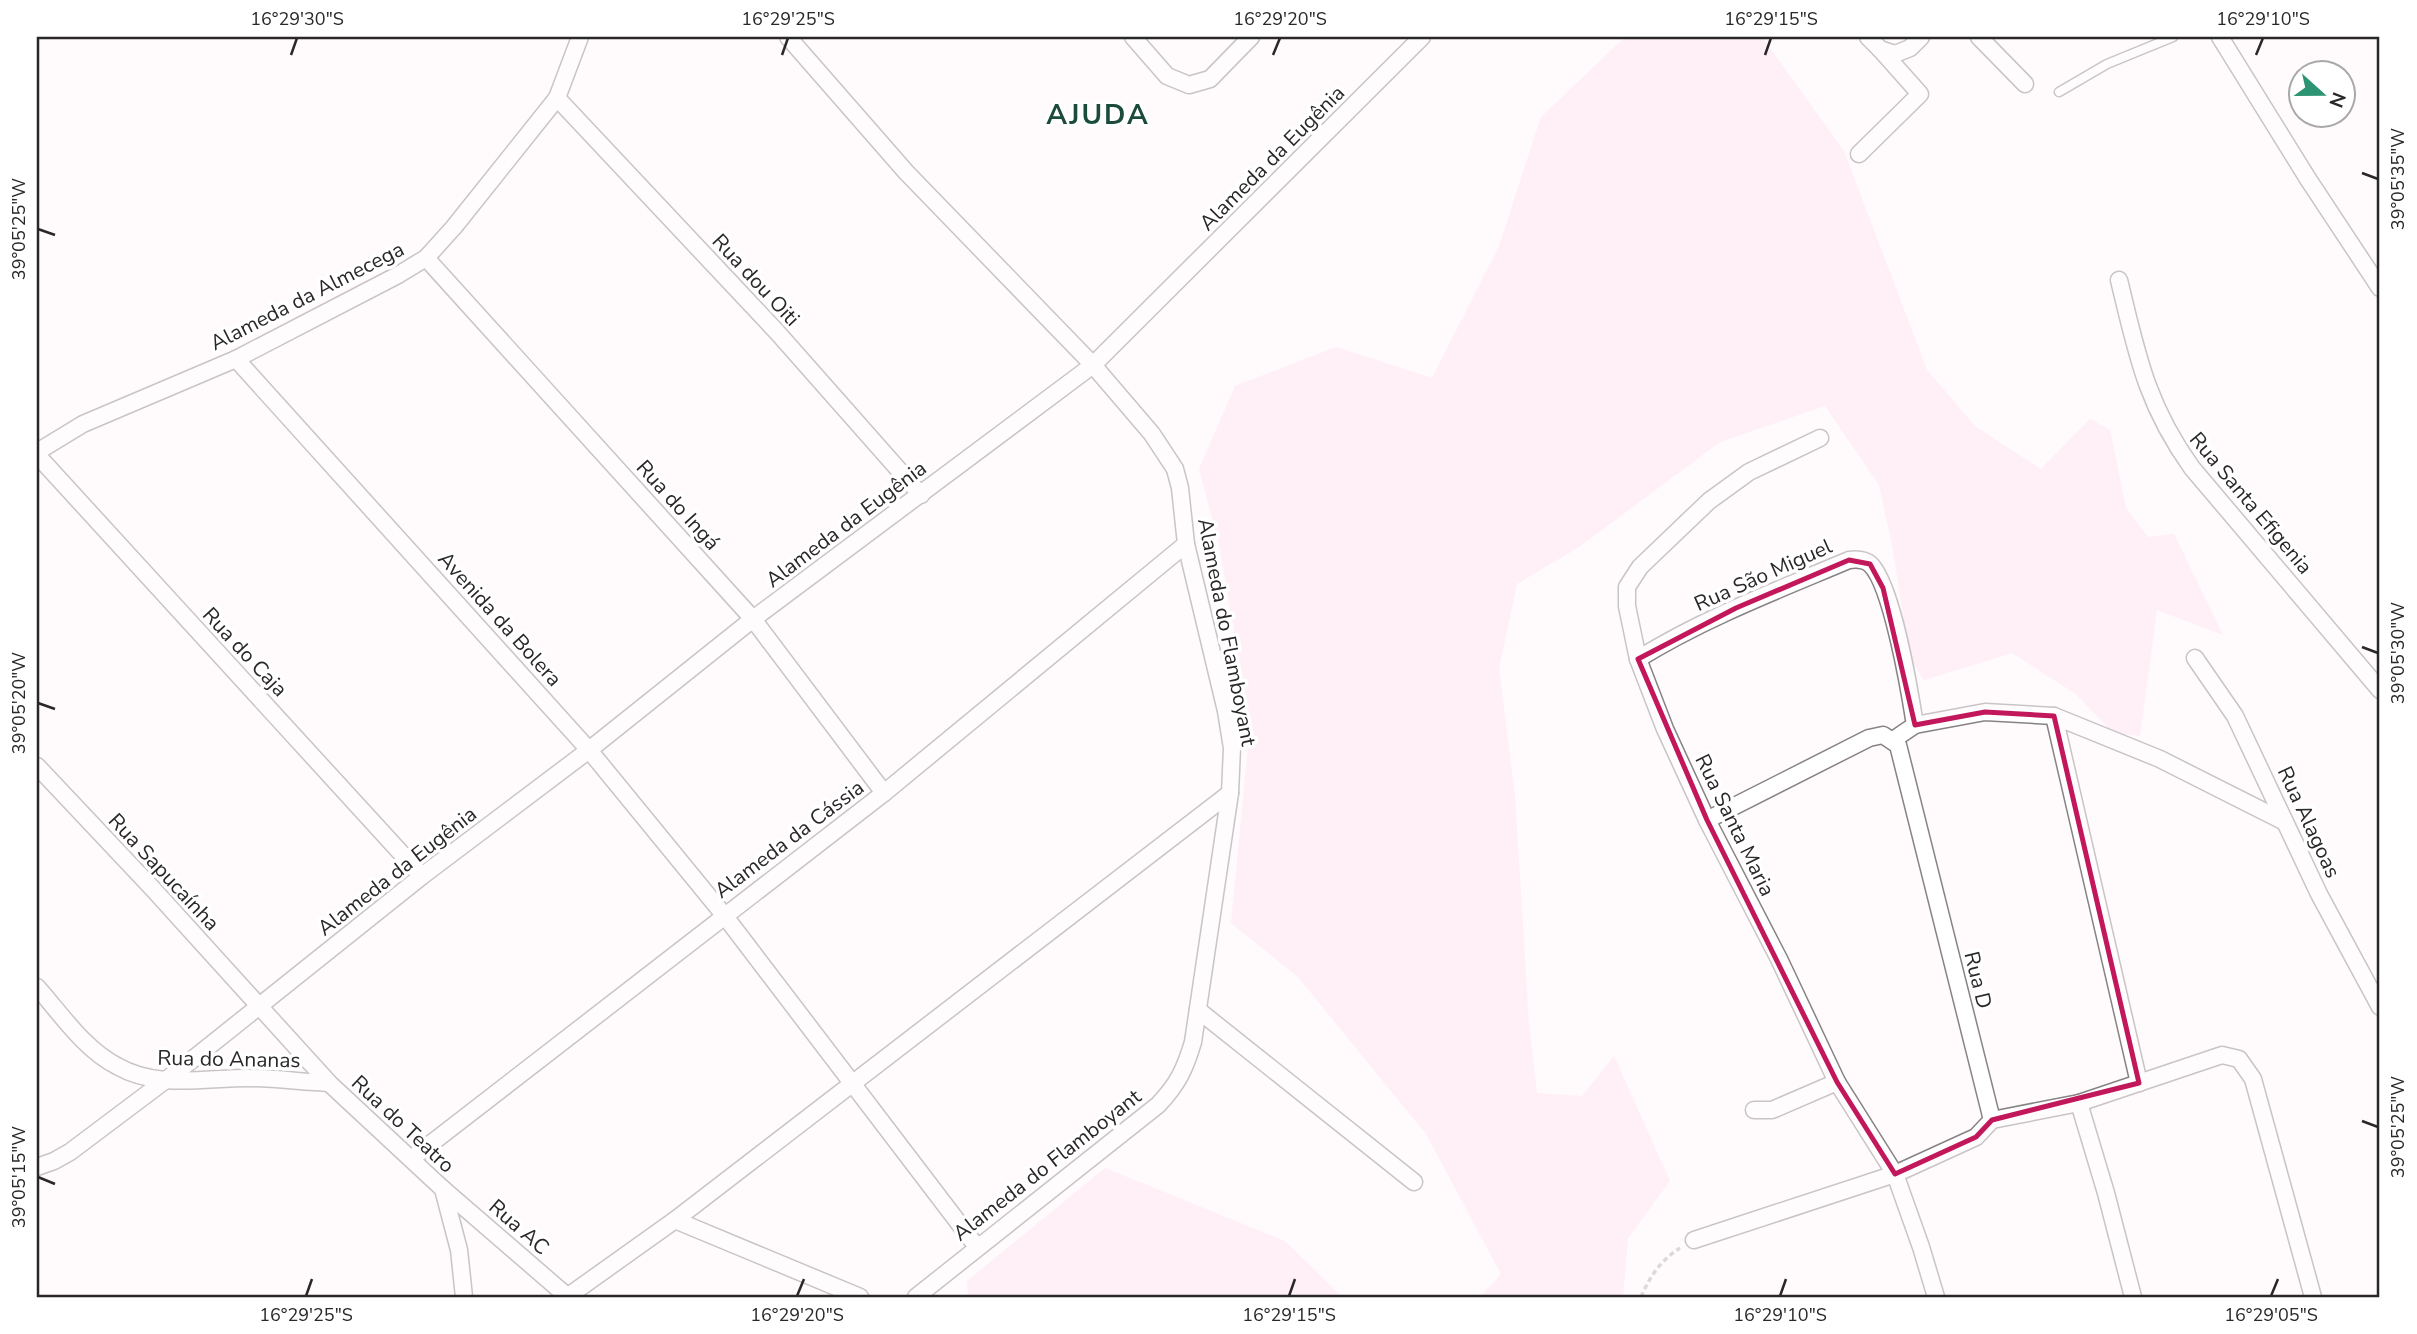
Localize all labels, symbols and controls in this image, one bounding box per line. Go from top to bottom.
text: 16°29'30"S [250,7,344,31]
text: 16°29'25"S [741,7,835,31]
text: 16°29'20"S [1233,7,1327,31]
text: 16°29'15"S [1724,7,1818,31]
text: 16°29'10"S [2216,7,2310,31]
north arrow [2288,60,2358,130]
street label: Alameda da Eugênia [1193,79,1351,237]
text: N [2322,88,2352,111]
district label: AJUDA [1046,96,1150,134]
text: 39°05'35"W [2386,128,2410,230]
text: 39°05'25"W [7,178,31,280]
street label: Rua dou Oiti [706,228,806,332]
street label: Alameda da Almecega [205,235,409,357]
street label: Rua Santa Efigenia [2183,426,2319,580]
street label: Rua do Ingá [630,454,726,556]
street label: Alameda da Eugênia [760,454,932,594]
street label: Alameda do Flamboyant [1191,516,1263,749]
street label: Rua São Miguel [1690,532,1837,618]
street label: Avenida da Bolera [432,545,568,693]
street label: Rua do Caja [196,601,294,703]
text: 39°05'30"W [2386,602,2410,704]
text: 39°05'20"W [7,652,31,754]
street label: Rua Santa Maria [1688,749,1782,901]
street label: Rua Alagoas [2271,762,2347,882]
street label: Alameda da Cássia [709,774,869,904]
street label: Alameda da Eugênia [312,800,482,942]
street label: Rua Sapucaínha [102,807,226,937]
street label: Rua D [1957,948,1999,1012]
street label: Rua do Ananas [157,1044,301,1074]
street label: Rua do Teatro [345,1069,461,1179]
text: 39°05'25"W [2386,1076,2410,1178]
street label: Alameda do Flamboyant [947,1082,1147,1247]
text: 39°05'15"W [7,1126,31,1228]
street label: Rua AC [483,1193,555,1261]
text: 16°29'25"S [259,1303,353,1327]
text: 16°29'20"S [750,1303,844,1327]
text: 16°29'15"S [1242,1303,1336,1327]
text: 16°29'10"S [1733,1303,1827,1327]
text: 16°29'05"S [2224,1303,2318,1327]

